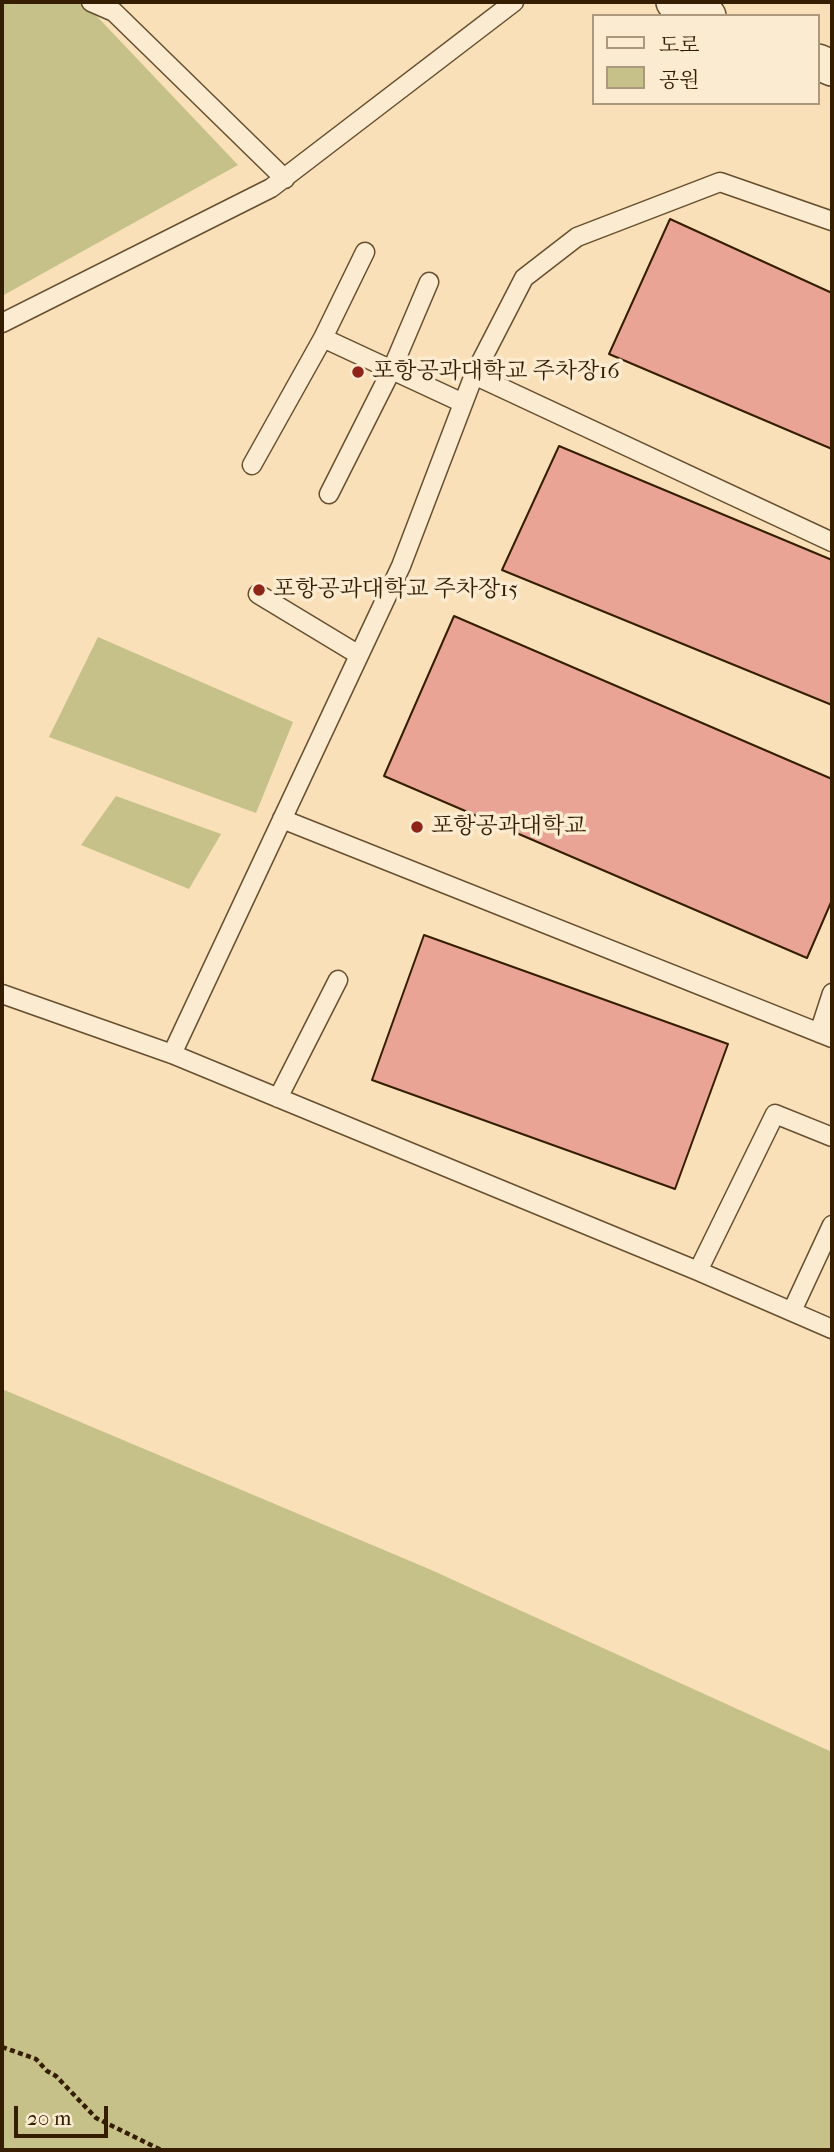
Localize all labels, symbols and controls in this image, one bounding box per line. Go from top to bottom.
legend [592,14,820,105]
text: 도로 [659,33,700,57]
text: 공원 [659,68,700,92]
place label: 포항공과대학교 주차장16 [372,358,620,386]
marker: 포항공과대학교 주차장16 [350,364,366,380]
place label: 포항공과대학교 주차장15 [273,576,518,604]
marker: 포항공과대학교 주차장15 [251,582,267,598]
place label: 포항공과대학교 [431,813,587,841]
marker: 포항공과대학교 [409,819,425,835]
scale bar [18,2092,112,2136]
text: 20 m [27,2106,71,2130]

